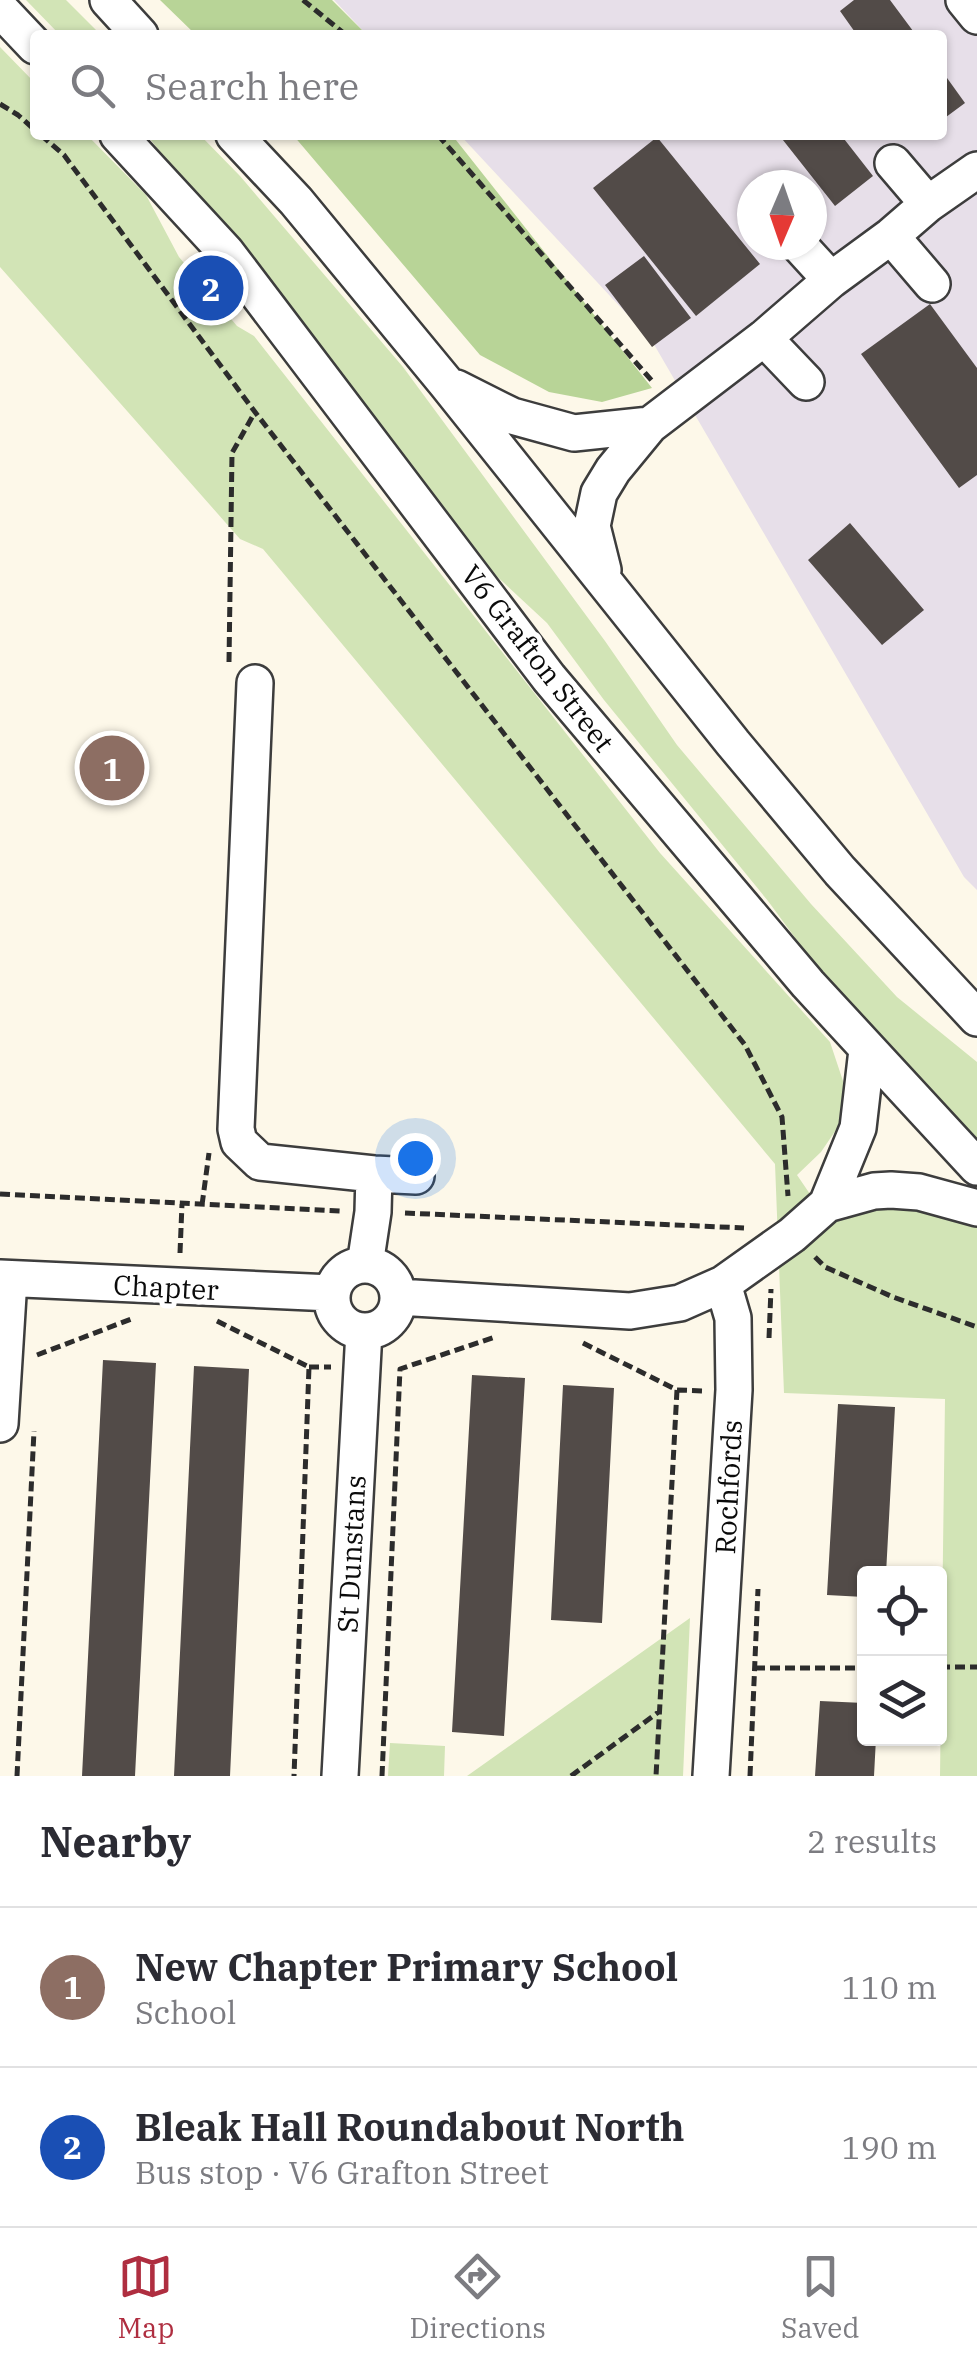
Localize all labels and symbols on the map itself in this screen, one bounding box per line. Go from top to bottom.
north arrow [737,170,827,260]
pin: 2 [178,250,244,326]
street label: V6 Grafton Street [453,557,623,759]
pin: 1 [80,730,144,806]
your location [390,1133,441,1184]
street label: Chapter [112,1266,220,1308]
street label: Rochfords [706,1419,750,1555]
street label: St Dunstans [328,1474,374,1634]

